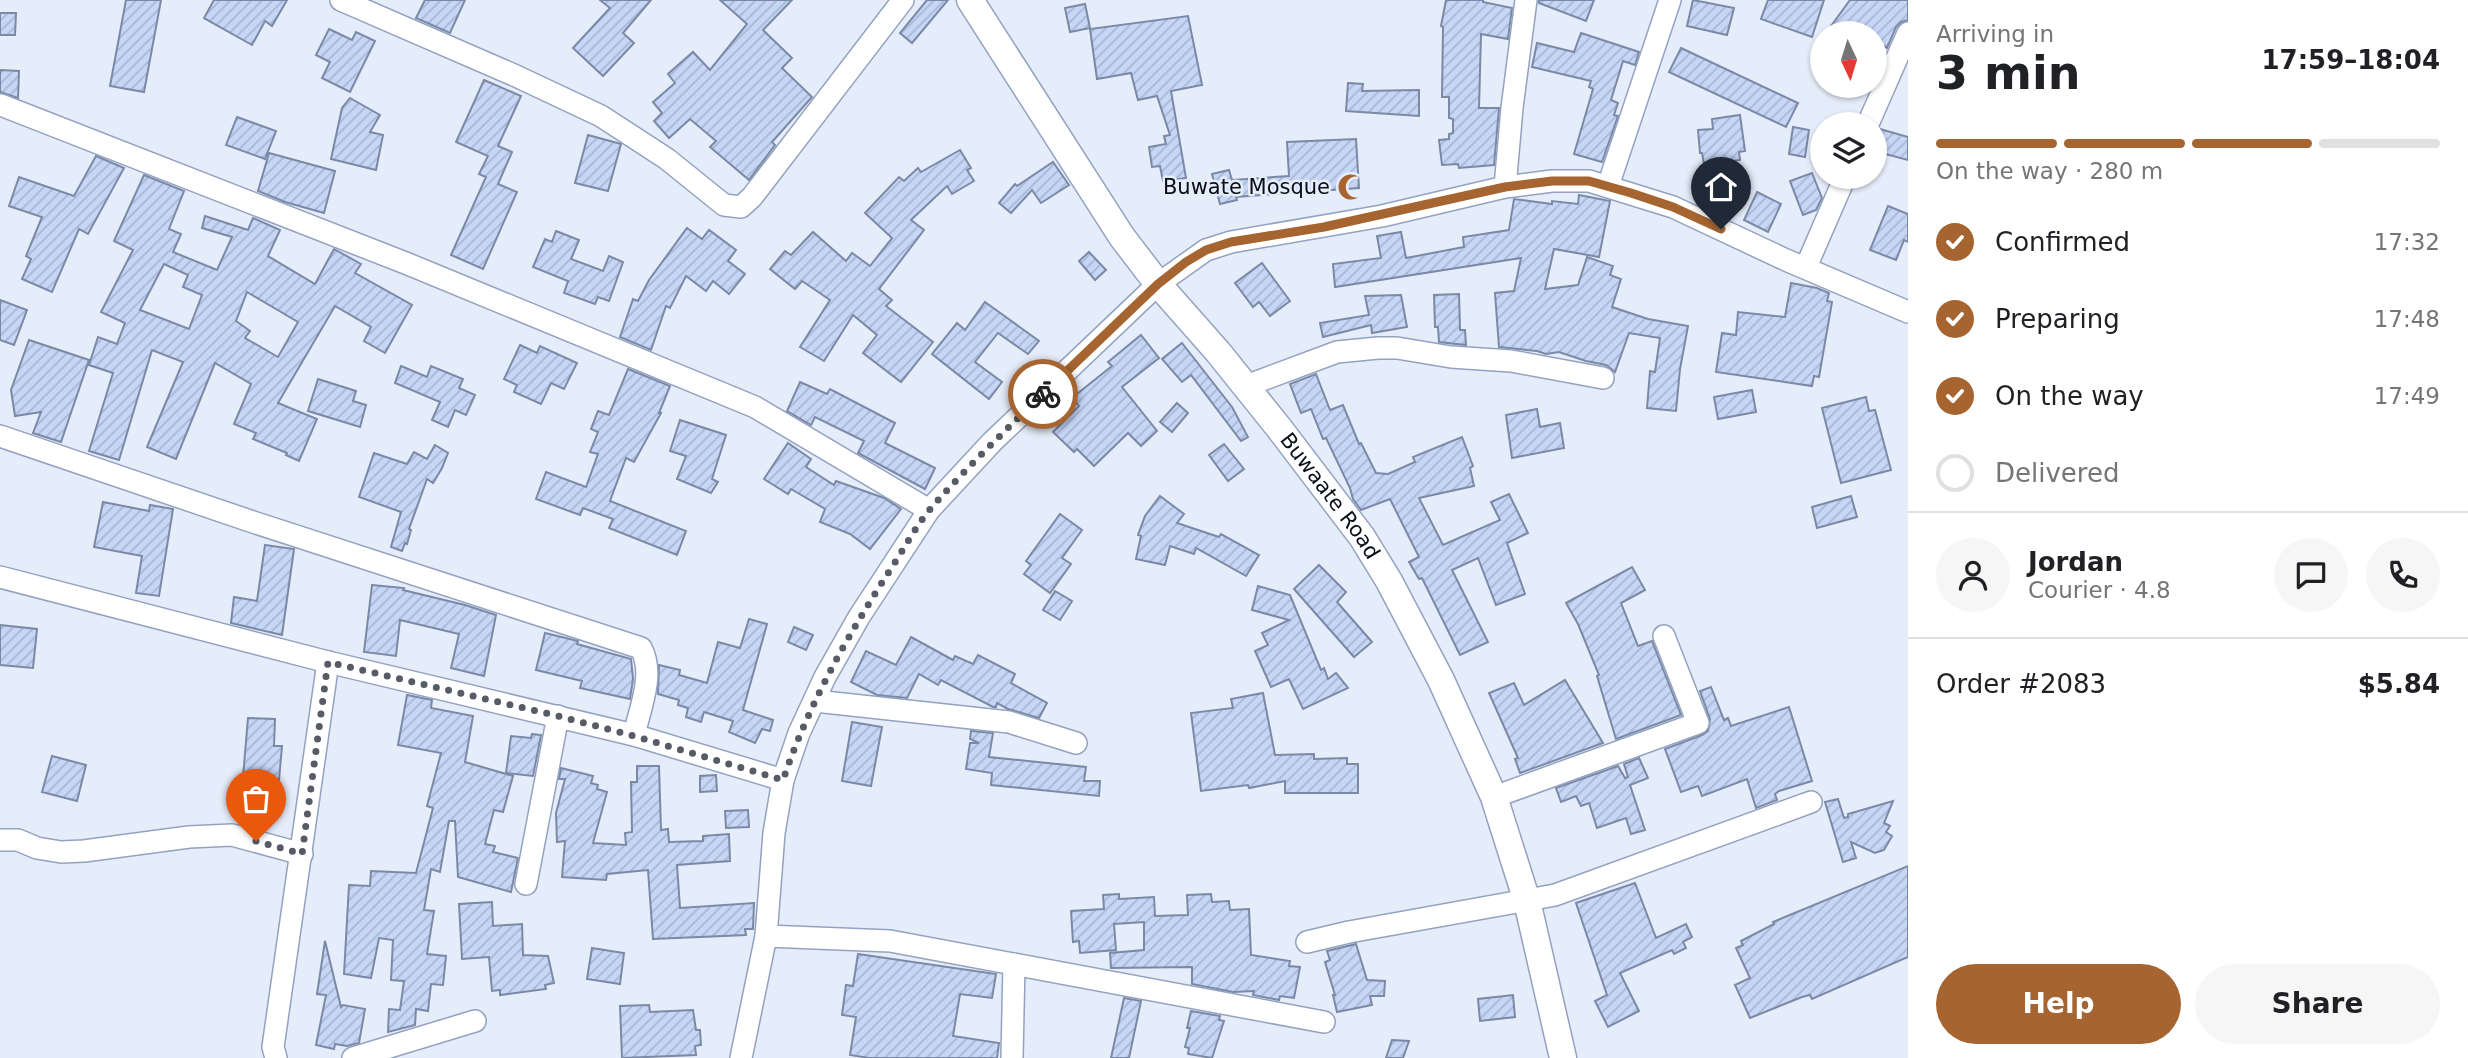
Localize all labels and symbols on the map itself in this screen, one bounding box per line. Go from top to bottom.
north arrow [1810,21,1886,98]
pin [1691,157,1751,229]
mosque icon: Buwate Mosque [1336,172,1366,202]
place label: Buwate Mosque [1163,175,1330,199]
courier [1008,359,1078,429]
street label: Buwaate Road [1275,428,1385,563]
pin [226,769,286,841]

